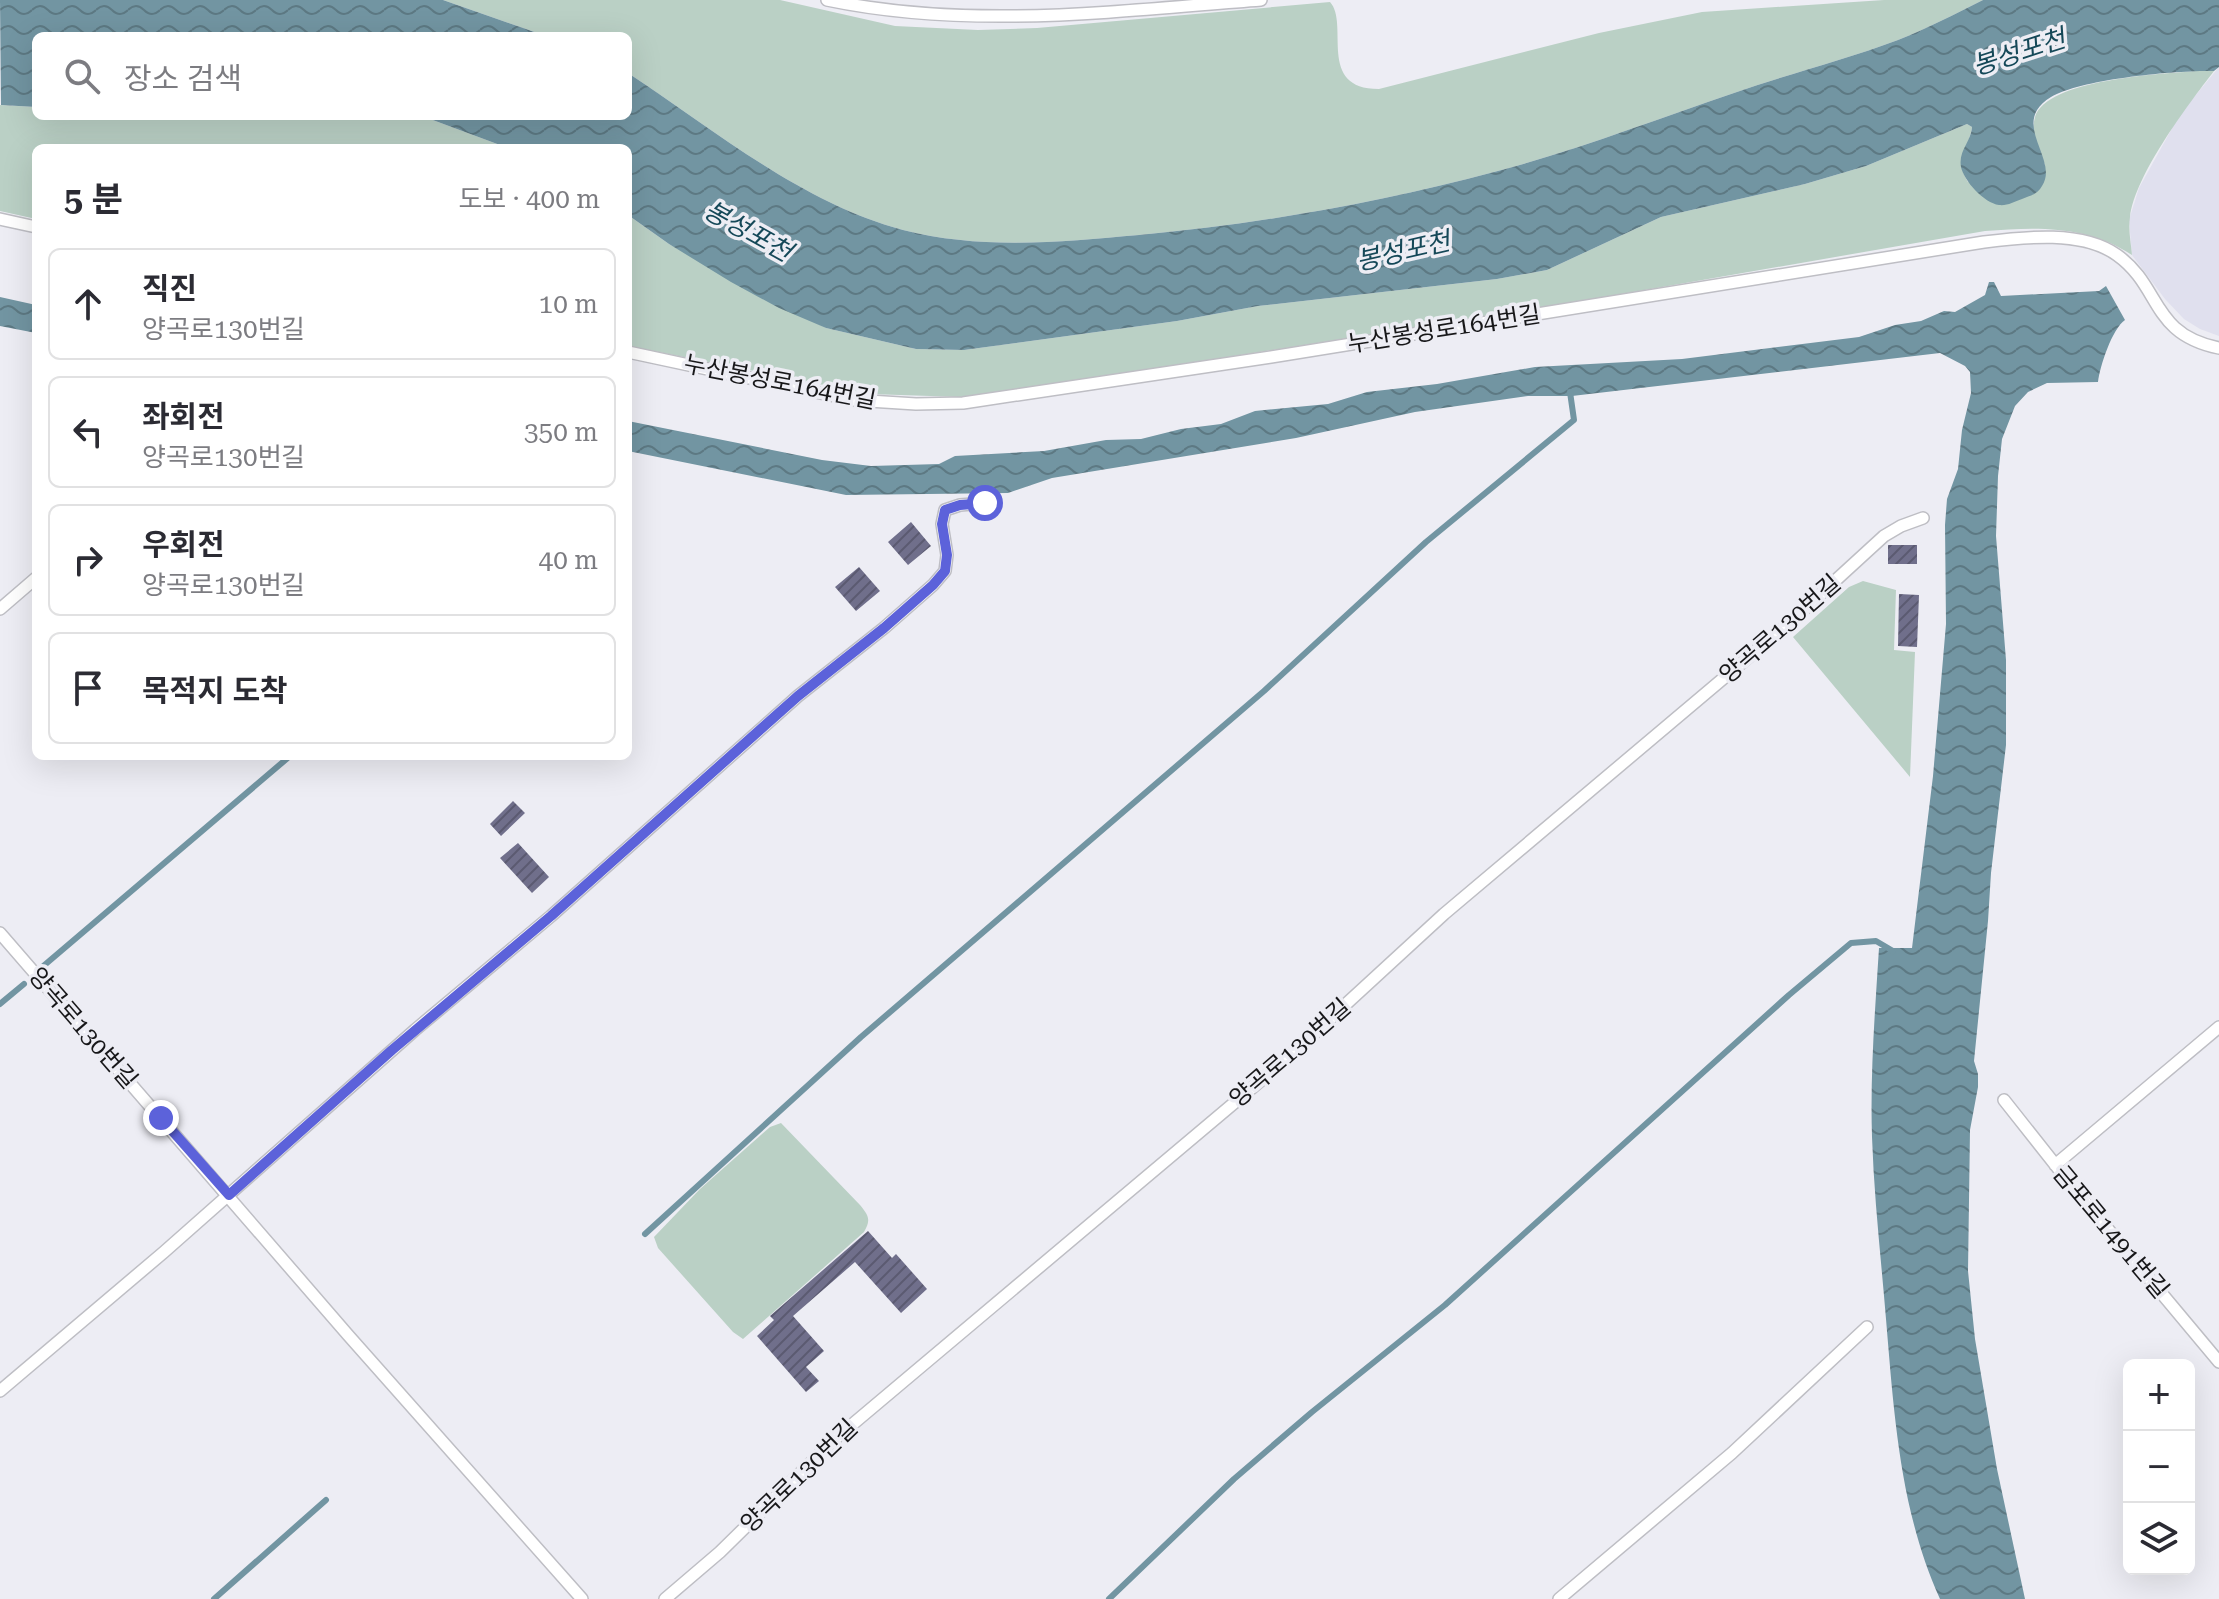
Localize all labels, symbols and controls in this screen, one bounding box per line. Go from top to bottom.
water label: 봉성포천 [1969,22,2072,81]
search box [32,32,632,120]
icon: search [60,54,104,98]
text: 장소 검색 [124,61,242,96]
text: 5 분 [64,179,123,219]
text: 도보 · 400 m [458,184,600,214]
water label: 봉성포천 [699,195,800,269]
water label: 봉성포천 [1353,225,1456,276]
text: 직진 [142,271,197,306]
icon: ahead [66,282,110,326]
text: 10 m [539,289,598,319]
street label: 누산봉성로164번길 [1346,300,1542,358]
text: 양곡로130번길 [142,314,305,344]
street label: 누산봉성로164번길 [682,350,878,414]
text: 좌회전 [142,399,225,434]
icon: left [66,410,110,454]
text: 350 m [524,417,598,447]
text: 양곡로130번길 [142,442,305,472]
route start [967,485,1003,521]
text: 우회전 [142,527,225,562]
icon: right [66,538,110,582]
text: 40 m [539,545,598,575]
street label: 양곡로130번길 [1714,569,1846,689]
text: 양곡로130번길 [142,570,305,600]
icon: arrive [66,666,110,710]
text: 목적지 도착 [142,673,288,708]
street label: 양곡로130번길 [23,962,143,1094]
street label: 양곡로130번길 [1224,993,1356,1113]
route end [143,1100,179,1136]
street label: 금포로1491번길 [2048,1160,2174,1304]
map controls [2123,1359,2195,1575]
button: + [2123,1359,2195,1431]
street label: 양곡로130번길 [735,1414,863,1538]
button: − [2123,1431,2195,1503]
button: layers [2123,1503,2195,1575]

